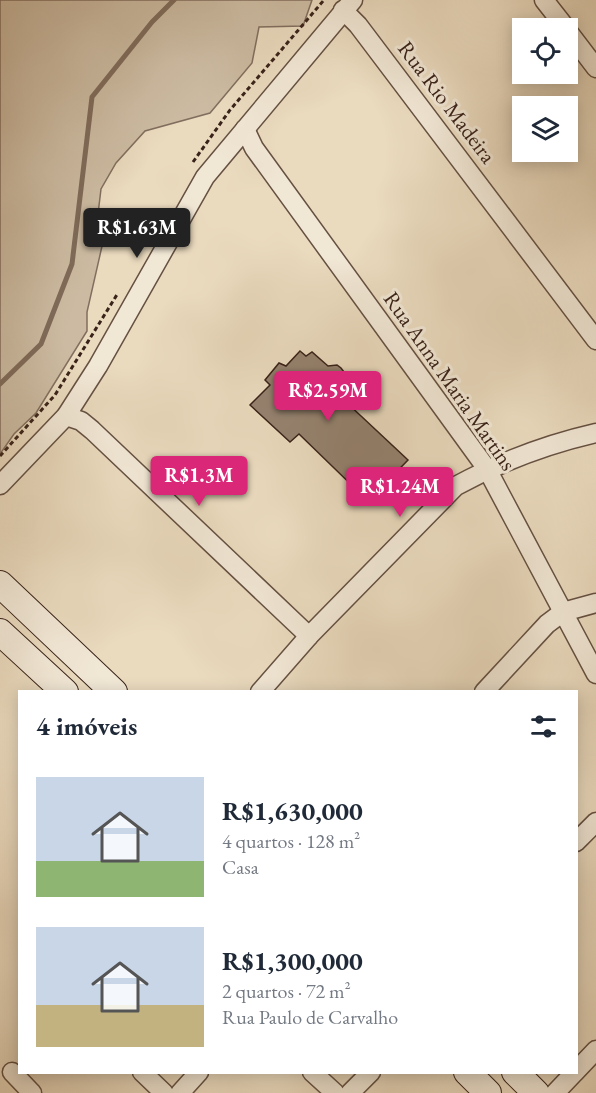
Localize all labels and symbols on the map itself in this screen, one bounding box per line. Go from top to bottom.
street label: Rua Rio Madeira [391,35,503,169]
pin: R$1.63M [82,208,192,259]
street label: Rua Anna Maria Martins [377,286,523,476]
pin: R$2.59M [273,371,383,422]
pin: R$1.3M [150,456,248,507]
pin: R$1.24M [345,467,455,518]

